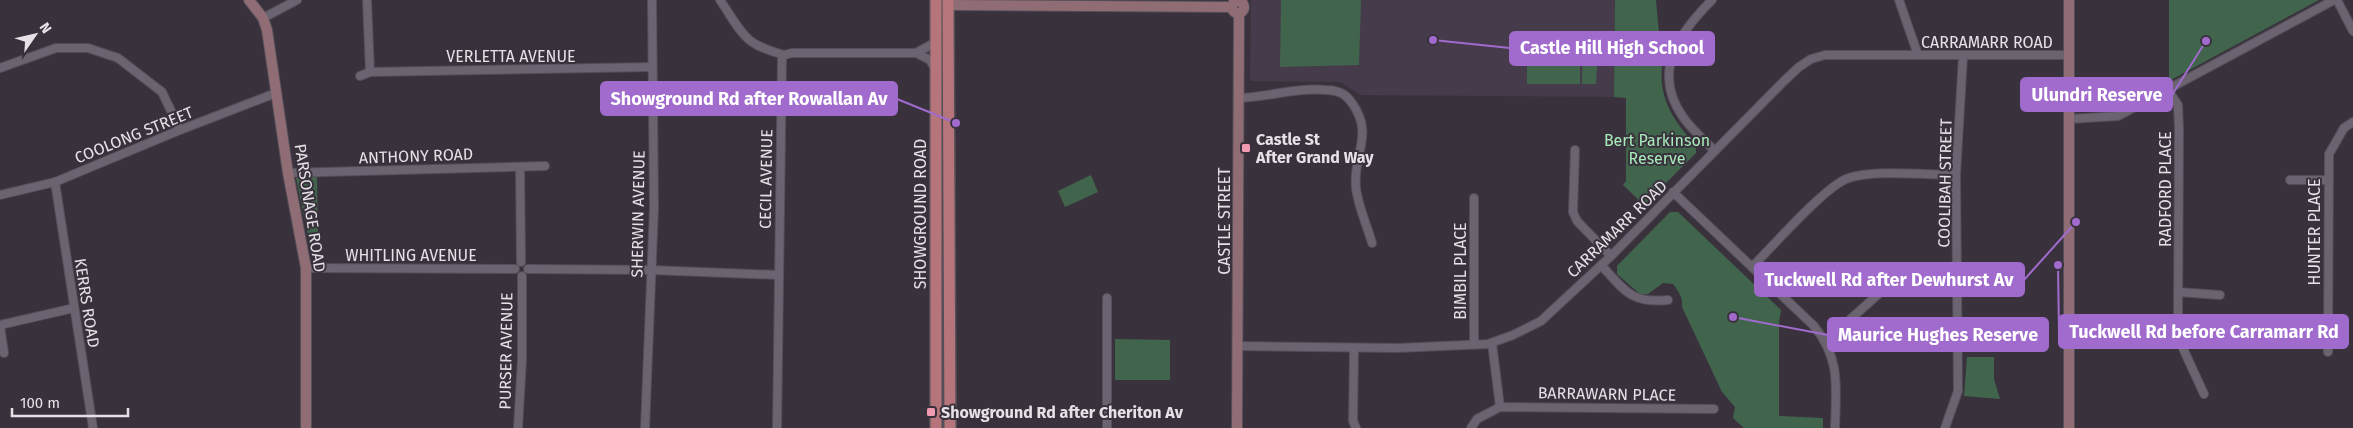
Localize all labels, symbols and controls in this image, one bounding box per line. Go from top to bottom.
north arrow [10,10,60,60]
text: N [36,19,55,37]
callout: Castle Hill High School [1510,32,1714,65]
street label: CARRAMARR ROAD [1921,33,2053,52]
text: Castle Hill High School [1520,37,1705,59]
street label: VERLETTA AVENUE [446,47,576,66]
callout: Ulundri Reserve [2021,78,2172,111]
callout: Showground Rd after Rowallan Av [601,82,897,115]
text: Ulundri Reserve [2032,84,2162,106]
text: Showground Rd after Rowallan Av [611,88,888,110]
street label: COOLONG STREET [72,102,197,167]
street label: COOLIBAH STREET [1934,118,1956,248]
street label: CECIL AVENUE [756,129,776,229]
place label: Castle St After Grand Way [1255,130,1374,167]
park label: Bert Parkinson Reserve [1604,131,1710,168]
street label: RADFORD PLACE [2156,131,2175,247]
street label: SHOWGROUND ROAD [911,139,930,289]
street label: PARSONAGE ROAD [290,142,330,274]
marker: Castle St After Grand Way [1240,142,1252,154]
street label: ANTHONY ROAD [359,145,473,167]
street label: SHERWIN AVENUE [627,150,649,278]
street label: CASTLE STREET [1215,167,1234,275]
street label: CARRAMARR ROAD [1563,176,1671,282]
street label: HUNTER PLACE [2305,179,2324,285]
street label: BIMBIL PLACE [1451,222,1470,320]
street label: WHITLING AVENUE [345,246,477,265]
street label: KERRS ROAD [71,257,103,349]
callout: Tuckwell Rd after Dewhurst Av [1755,263,2024,296]
text: Tuckwell Rd after Dewhurst Av [1764,269,2014,291]
street label: PURSER AVENUE [495,292,517,410]
callout: Tuckwell Rd before Carramarr Rd [2059,315,2348,348]
callout: Maurice Hughes Reserve [1828,318,2048,351]
text: Tuckwell Rd before Carramarr Rd [2069,321,2339,343]
text: Maurice Hughes Reserve [1838,324,2038,346]
street label: BARRAWARN PLACE [1538,383,1676,405]
scale bar [12,386,129,418]
text: 100 m [20,394,60,412]
place label: Showground Rd after Cheriton Av [941,403,1184,422]
marker: Showground Rd after Cheriton Av [925,406,937,418]

